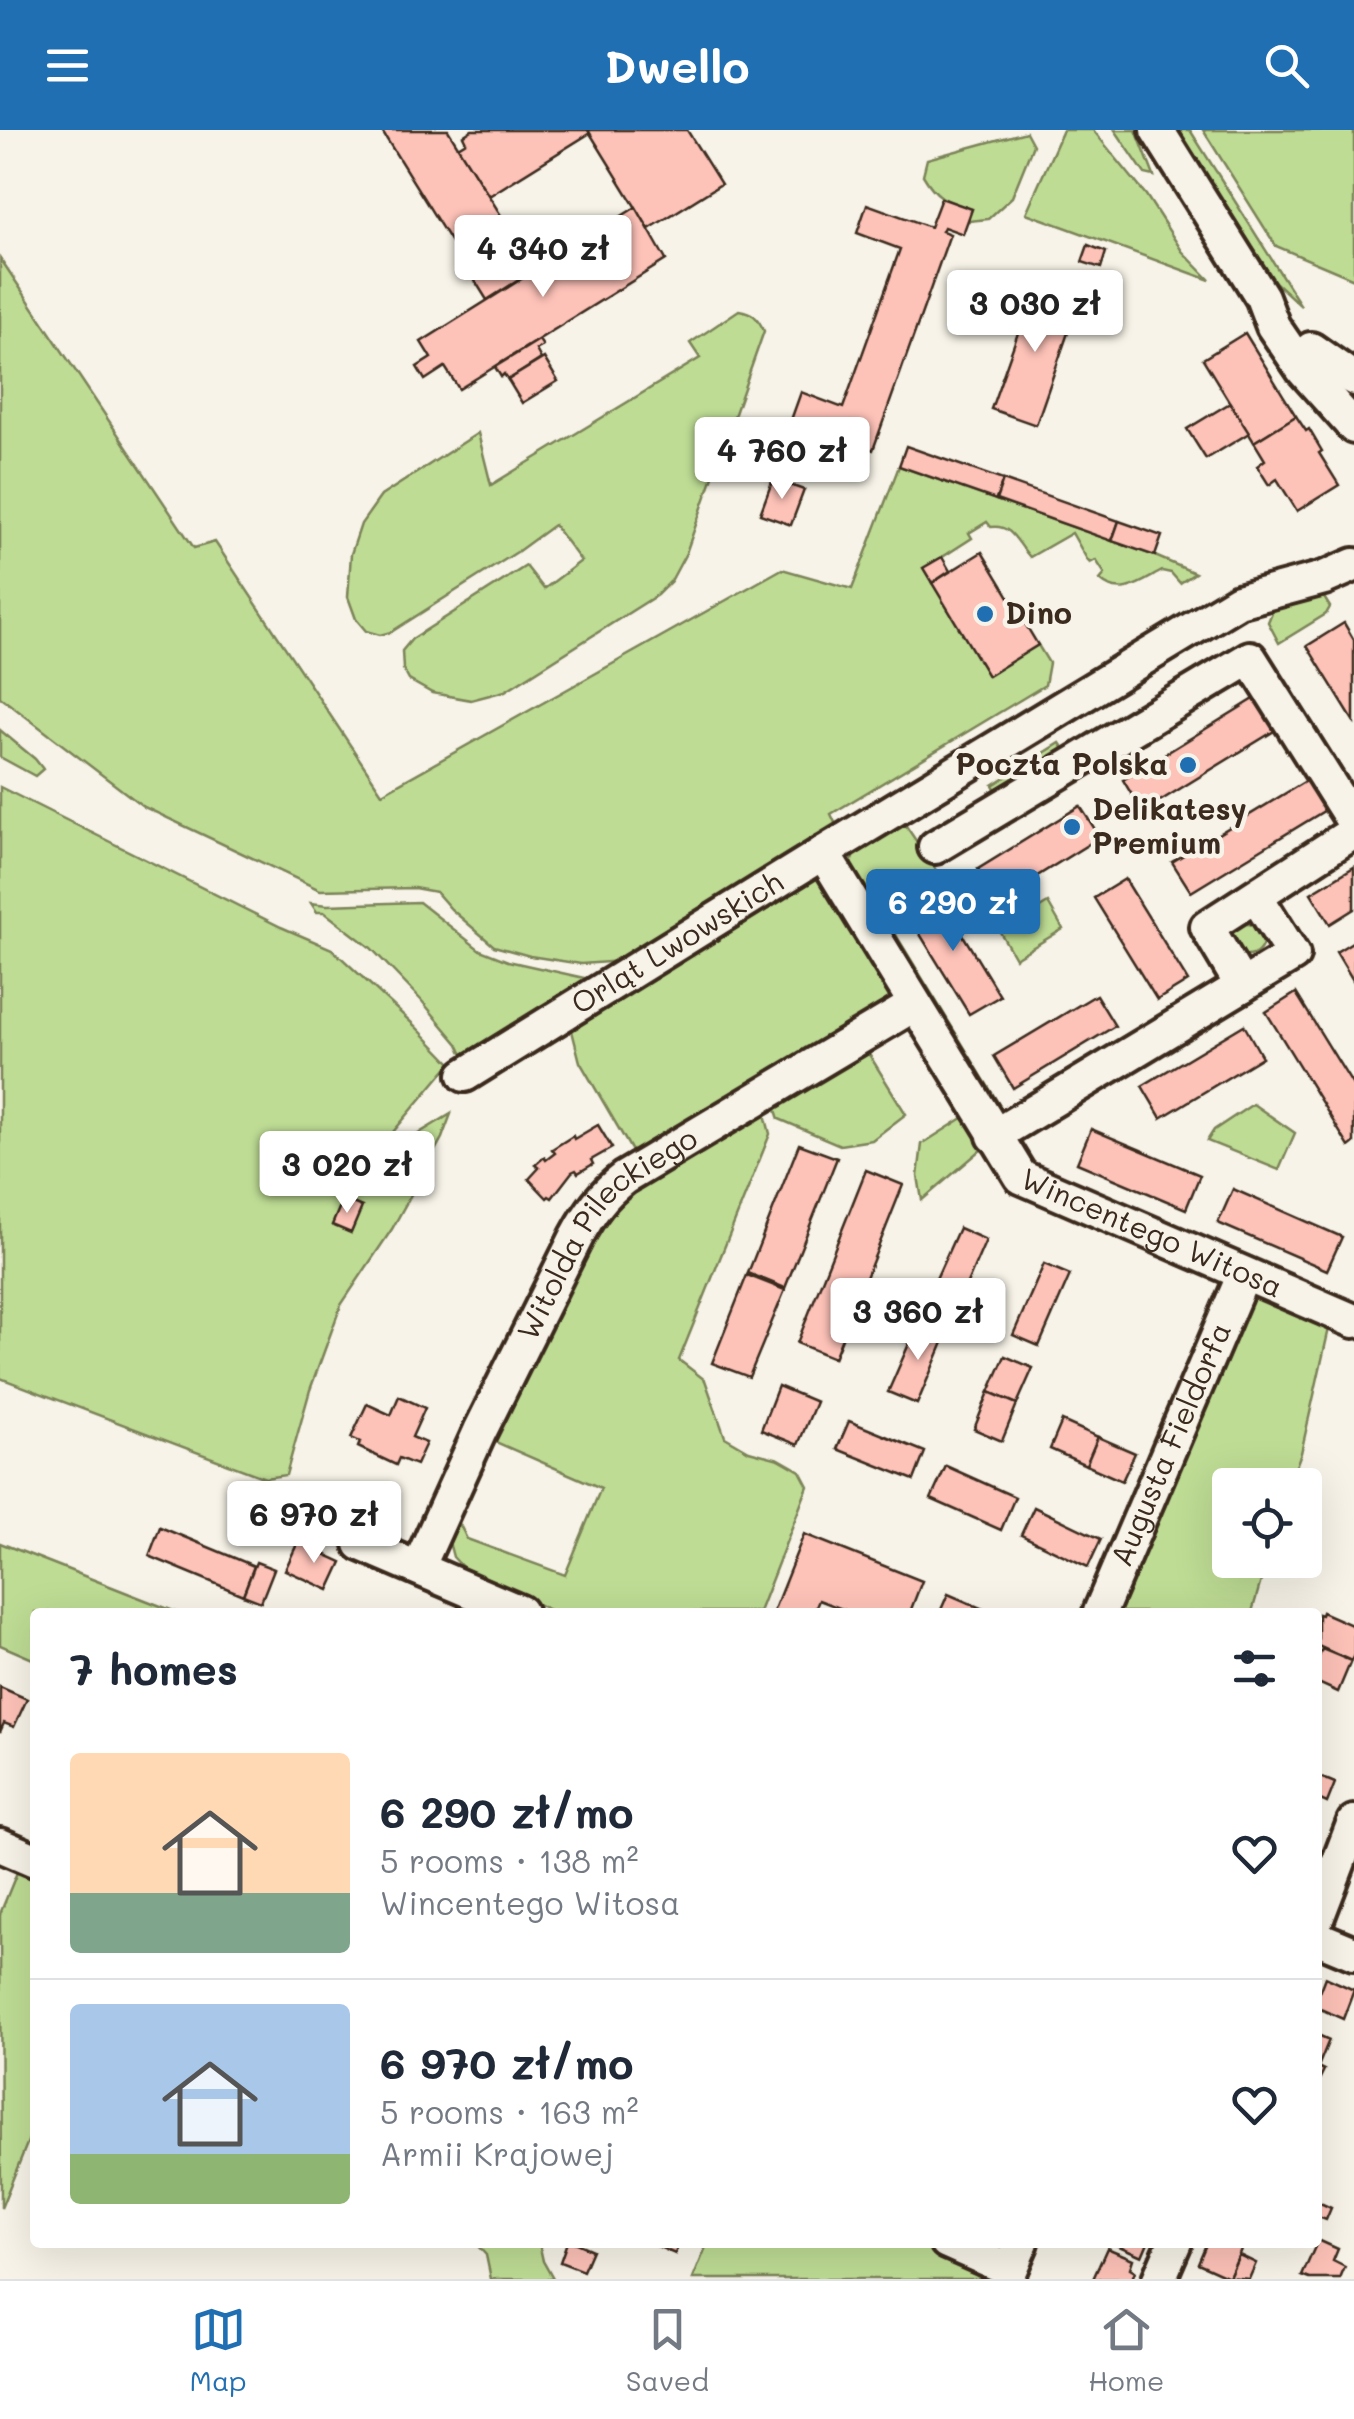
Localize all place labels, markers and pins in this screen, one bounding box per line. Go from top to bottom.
pin: 4 340 zł [440,215,646,300]
pin: 3 030 zł [932,270,1138,355]
pin: 4 760 zł [679,417,885,502]
place label: Dino [1005,592,1072,632]
marker: Dino [974,603,996,625]
place label: Poczta Polska [955,743,1168,783]
marker: Poczta Polska [1177,754,1199,776]
place label: Delikatesy Premium [1092,788,1247,862]
marker: Delikatesy Premium [1061,816,1083,838]
pin: 6 290 zł [850,869,1056,954]
pin: 3 020 zł [244,1131,450,1216]
pin: 3 360 zł [815,1278,1021,1363]
pin: 6 970 zł [211,1481,417,1566]

